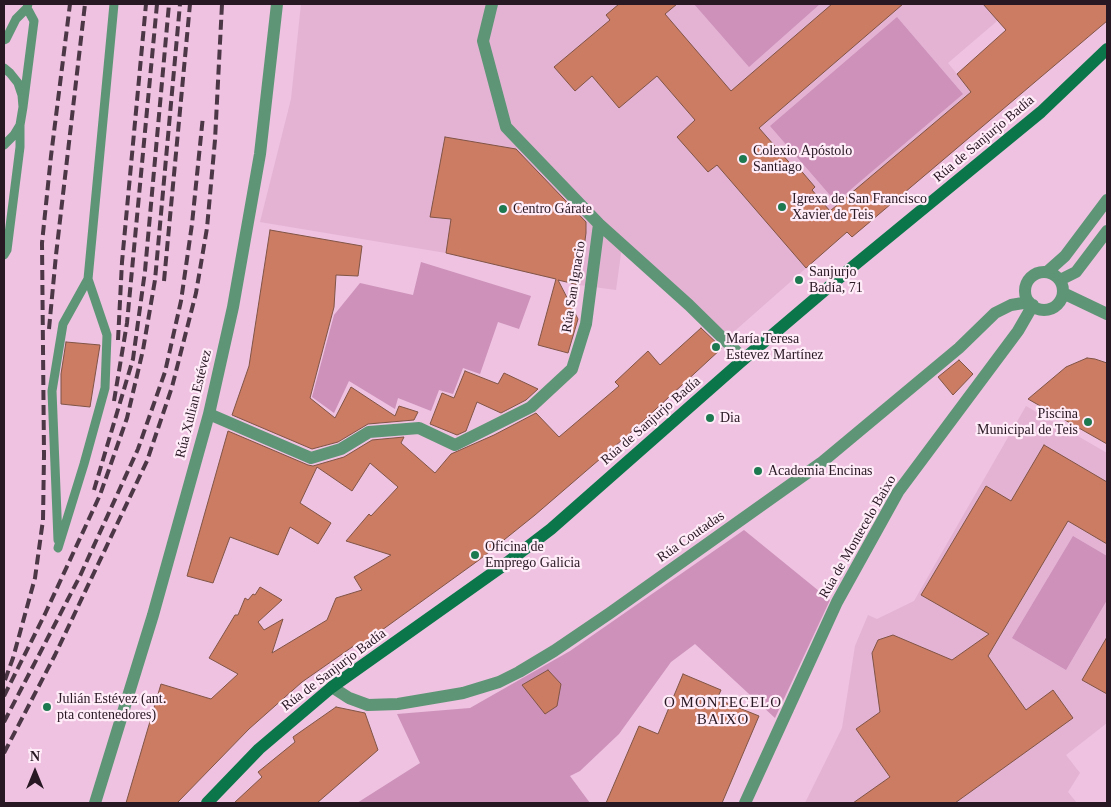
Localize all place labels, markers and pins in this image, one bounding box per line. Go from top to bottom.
place label: Colexio Apóstolo Santiago [753,143,852,176]
marker: Colexio Apóstolo Santiago [737,153,749,165]
place label: Igrexa de San Francisco Xavier de Teis [792,191,927,223]
place label: Centro Gárate [513,201,592,217]
marker: Igrexa de San Francisco Xavier de Teis [776,201,788,213]
marker: Centro Gárate [497,203,509,215]
place label: Sanjurjo Badía, 71 [809,264,863,296]
marker: Sanjurjo Badía, 71 [793,274,805,286]
place label: María Teresa Estevez Martínez [726,331,824,364]
marker: María Teresa Estevez Martínez [710,341,722,353]
place label: Piscina Municipal de Teis [977,406,1078,438]
place label: Dia [720,410,740,426]
marker: Dia [704,412,716,424]
marker: Piscina Municipal de Teis [1082,416,1094,428]
place label: Academia Encinas [768,463,873,479]
marker: Academia Encinas [752,465,764,477]
place label: Oficina de Emprego Galicia [485,539,580,572]
marker: Oficina de Emprego Galicia [469,549,481,561]
place label: Julián Estévez (ant. pta contenedores) [57,691,166,724]
marker: Julián Estévez (ant. pta contenedores) [41,701,53,713]

